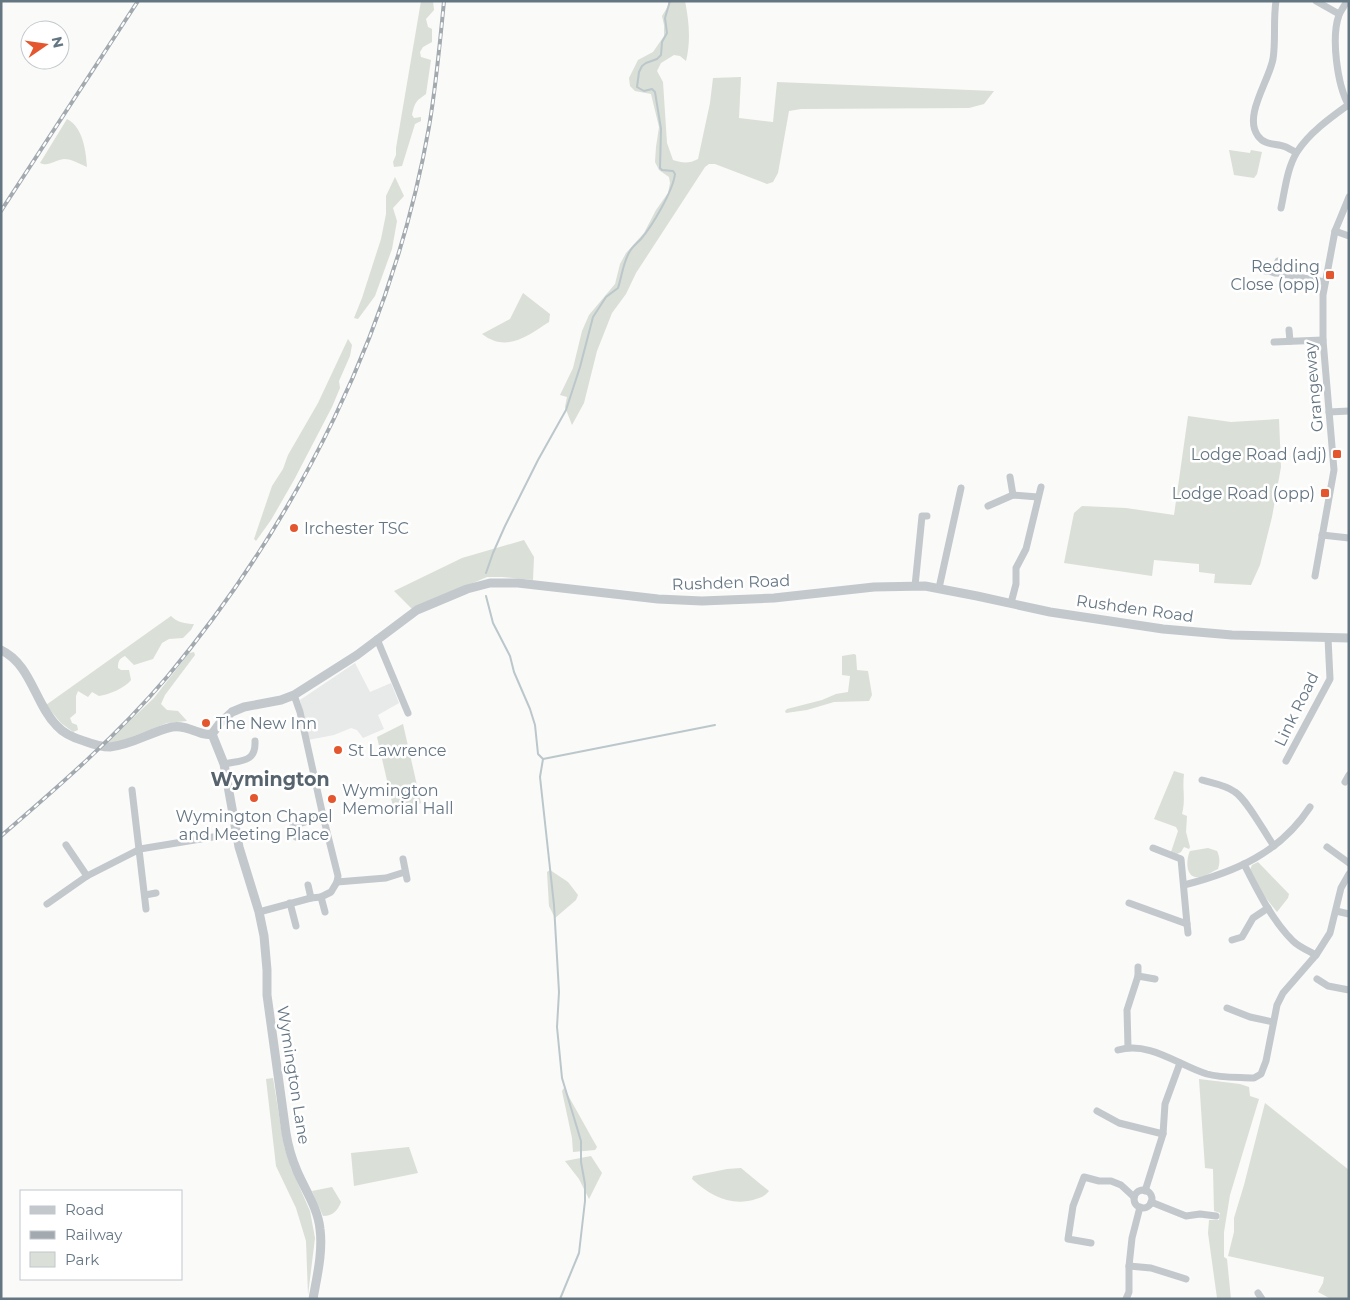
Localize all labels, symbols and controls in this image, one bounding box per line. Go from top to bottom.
north arrow [20,20,70,70]
text: N [48,35,68,50]
place label: Redding Close (opp) [1230,257,1320,294]
marker: Redding Close (opp) [1324,269,1336,281]
street label: Grangeway [1300,341,1327,433]
place label: Lodge Road (adj) [1191,445,1327,464]
marker: Lodge Road (adj) [1331,448,1343,460]
place label: Lodge Road (opp) [1172,484,1315,503]
marker: Lodge Road (opp) [1319,487,1331,499]
place label: Irchester TSC [304,519,409,538]
marker: Irchester TSC [288,522,300,534]
street label: Rushden Road [672,571,790,594]
street label: Rushden Road [1075,591,1195,626]
street label: Link Road [1270,669,1323,749]
place label: The New Inn [216,714,317,733]
marker: The New Inn [200,717,212,729]
place label: St Lawrence [348,741,447,760]
marker: St Lawrence [332,744,344,756]
district label: Wymington [210,768,330,791]
place label: Wymington Memorial Hall [342,781,454,818]
marker: Wymington Chapel and Meeting Place [248,792,260,804]
marker: Wymington Memorial Hall [326,793,338,805]
place label: Wymington Chapel and Meeting Place [175,807,333,844]
street label: Wymington Lane [273,1004,314,1146]
legend [20,1190,182,1280]
text: Road [65,1200,104,1219]
text: Railway [65,1225,123,1244]
text: Park [65,1250,99,1269]

